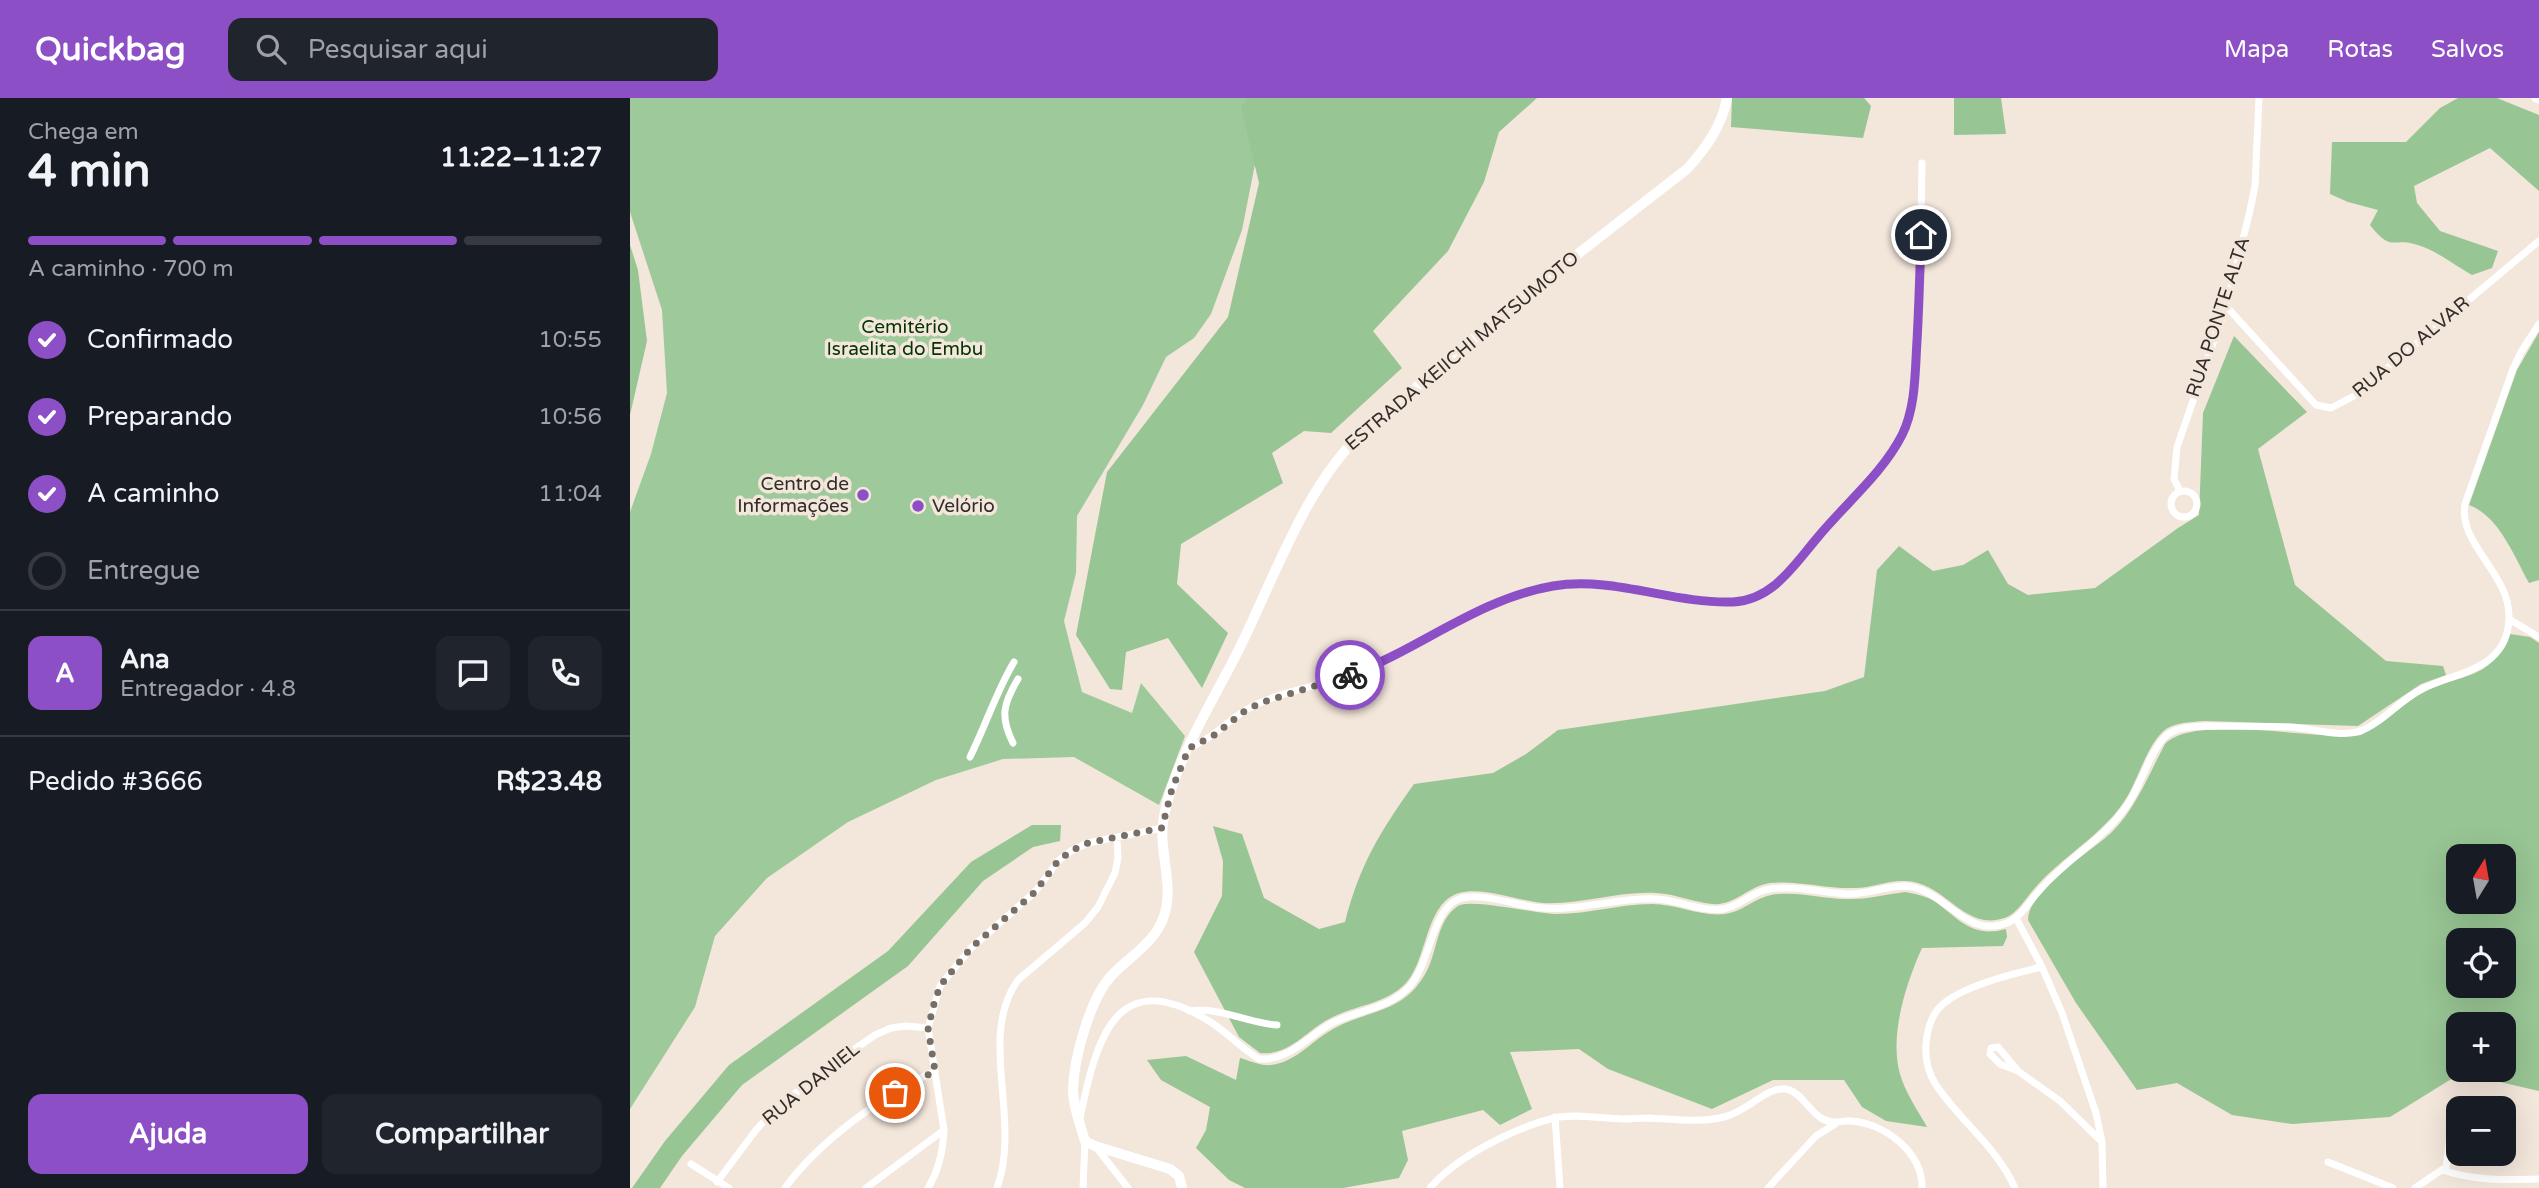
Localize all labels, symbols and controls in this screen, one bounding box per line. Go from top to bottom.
search box [228,18,718,81]
text: Quickbag [35,30,186,69]
icon: search [252,30,290,68]
text: Pesquisar aqui [308,34,488,65]
text: Mapa [2224,35,2289,64]
text: Rotas [2327,35,2393,64]
text: Salvos [2431,35,2504,64]
text: Chega em [28,118,139,146]
text: 11:22–11:27 [440,142,602,173]
text: 4 min [28,144,151,199]
pin [1891,205,1951,265]
icon: home [1902,216,1940,254]
street label: RUA PONTE ALTA [2182,234,2254,400]
street label: ESTRADA KEIICHI MATSUMOTO [1341,247,1583,455]
text: A caminho · 700 m [28,255,234,283]
street label: RUA DO ALVAR [2348,292,2474,402]
park label: Cemitério Israelita do Embu [827,316,983,360]
icon: check [28,321,66,359]
text: Confirmado [87,324,233,355]
text: 10:55 [538,326,602,354]
icon: check [28,398,66,436]
text: Preparando [87,401,232,432]
text: 10:56 [538,403,602,431]
place label: Centro de Informações [737,473,849,517]
icon: check [28,475,66,513]
text: A caminho [87,478,219,509]
text: 11:04 [538,480,602,508]
marker: Centro de Informações [855,487,871,503]
place label: Velório [932,495,995,517]
marker: Velório [910,498,926,514]
text: Entregue [87,555,200,586]
button: chat [436,636,510,710]
button: phone [528,636,602,710]
courier [1315,640,1385,710]
text: Ana [120,644,170,675]
icon: bike [1331,656,1369,694]
text: A [55,658,75,689]
text: Entregador · 4.8 [120,675,296,703]
text: Pedido #3666 [28,766,203,797]
text: R$23.48 [496,766,602,797]
north arrow [2446,844,2516,914]
map controls [2446,844,2516,1166]
button: locate [2446,928,2516,998]
button: + [2446,1012,2516,1082]
street label: RUA DANIEL [758,1038,864,1130]
pin [865,1063,925,1123]
icon: bag [876,1074,914,1112]
button: Ajuda [28,1094,308,1174]
button: Compartilhar [322,1094,602,1174]
button: − [2446,1096,2516,1166]

